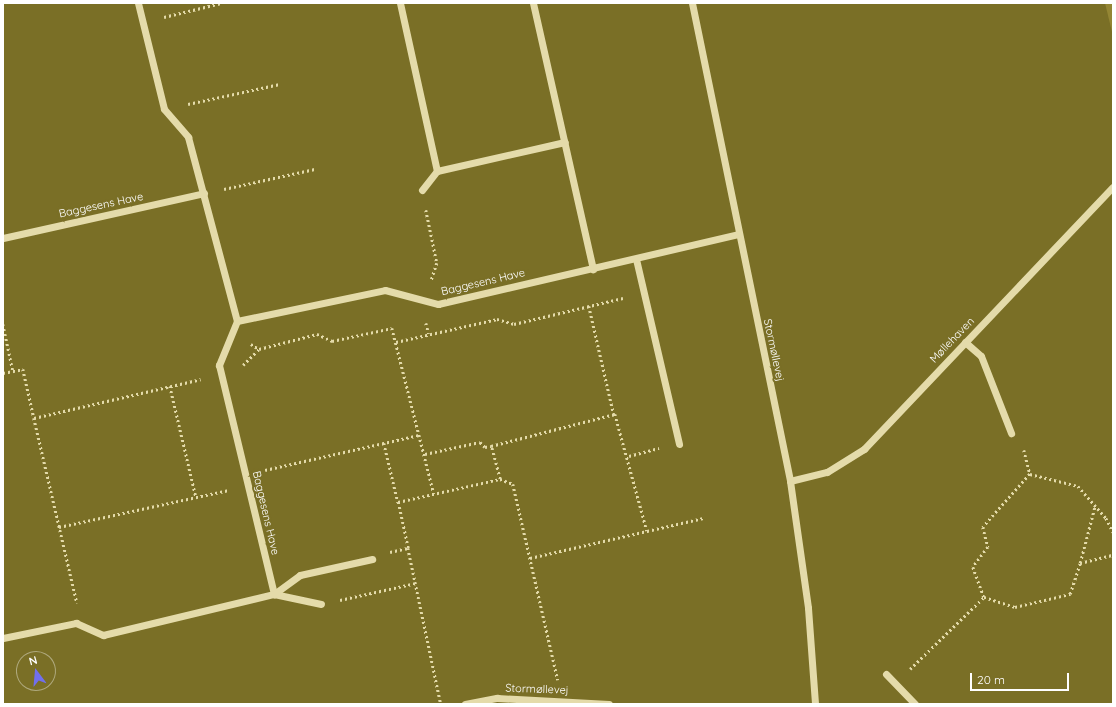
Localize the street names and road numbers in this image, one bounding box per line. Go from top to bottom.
street label: Baggesens Have [58,190,144,220]
street label: Baggesens Have [440,266,526,298]
street label: Møllehaven [927,315,977,365]
street label: Stormøllevej [761,318,787,382]
street label: Baggesens Have [250,470,282,556]
street label: Stormøllevej [505,681,569,697]

